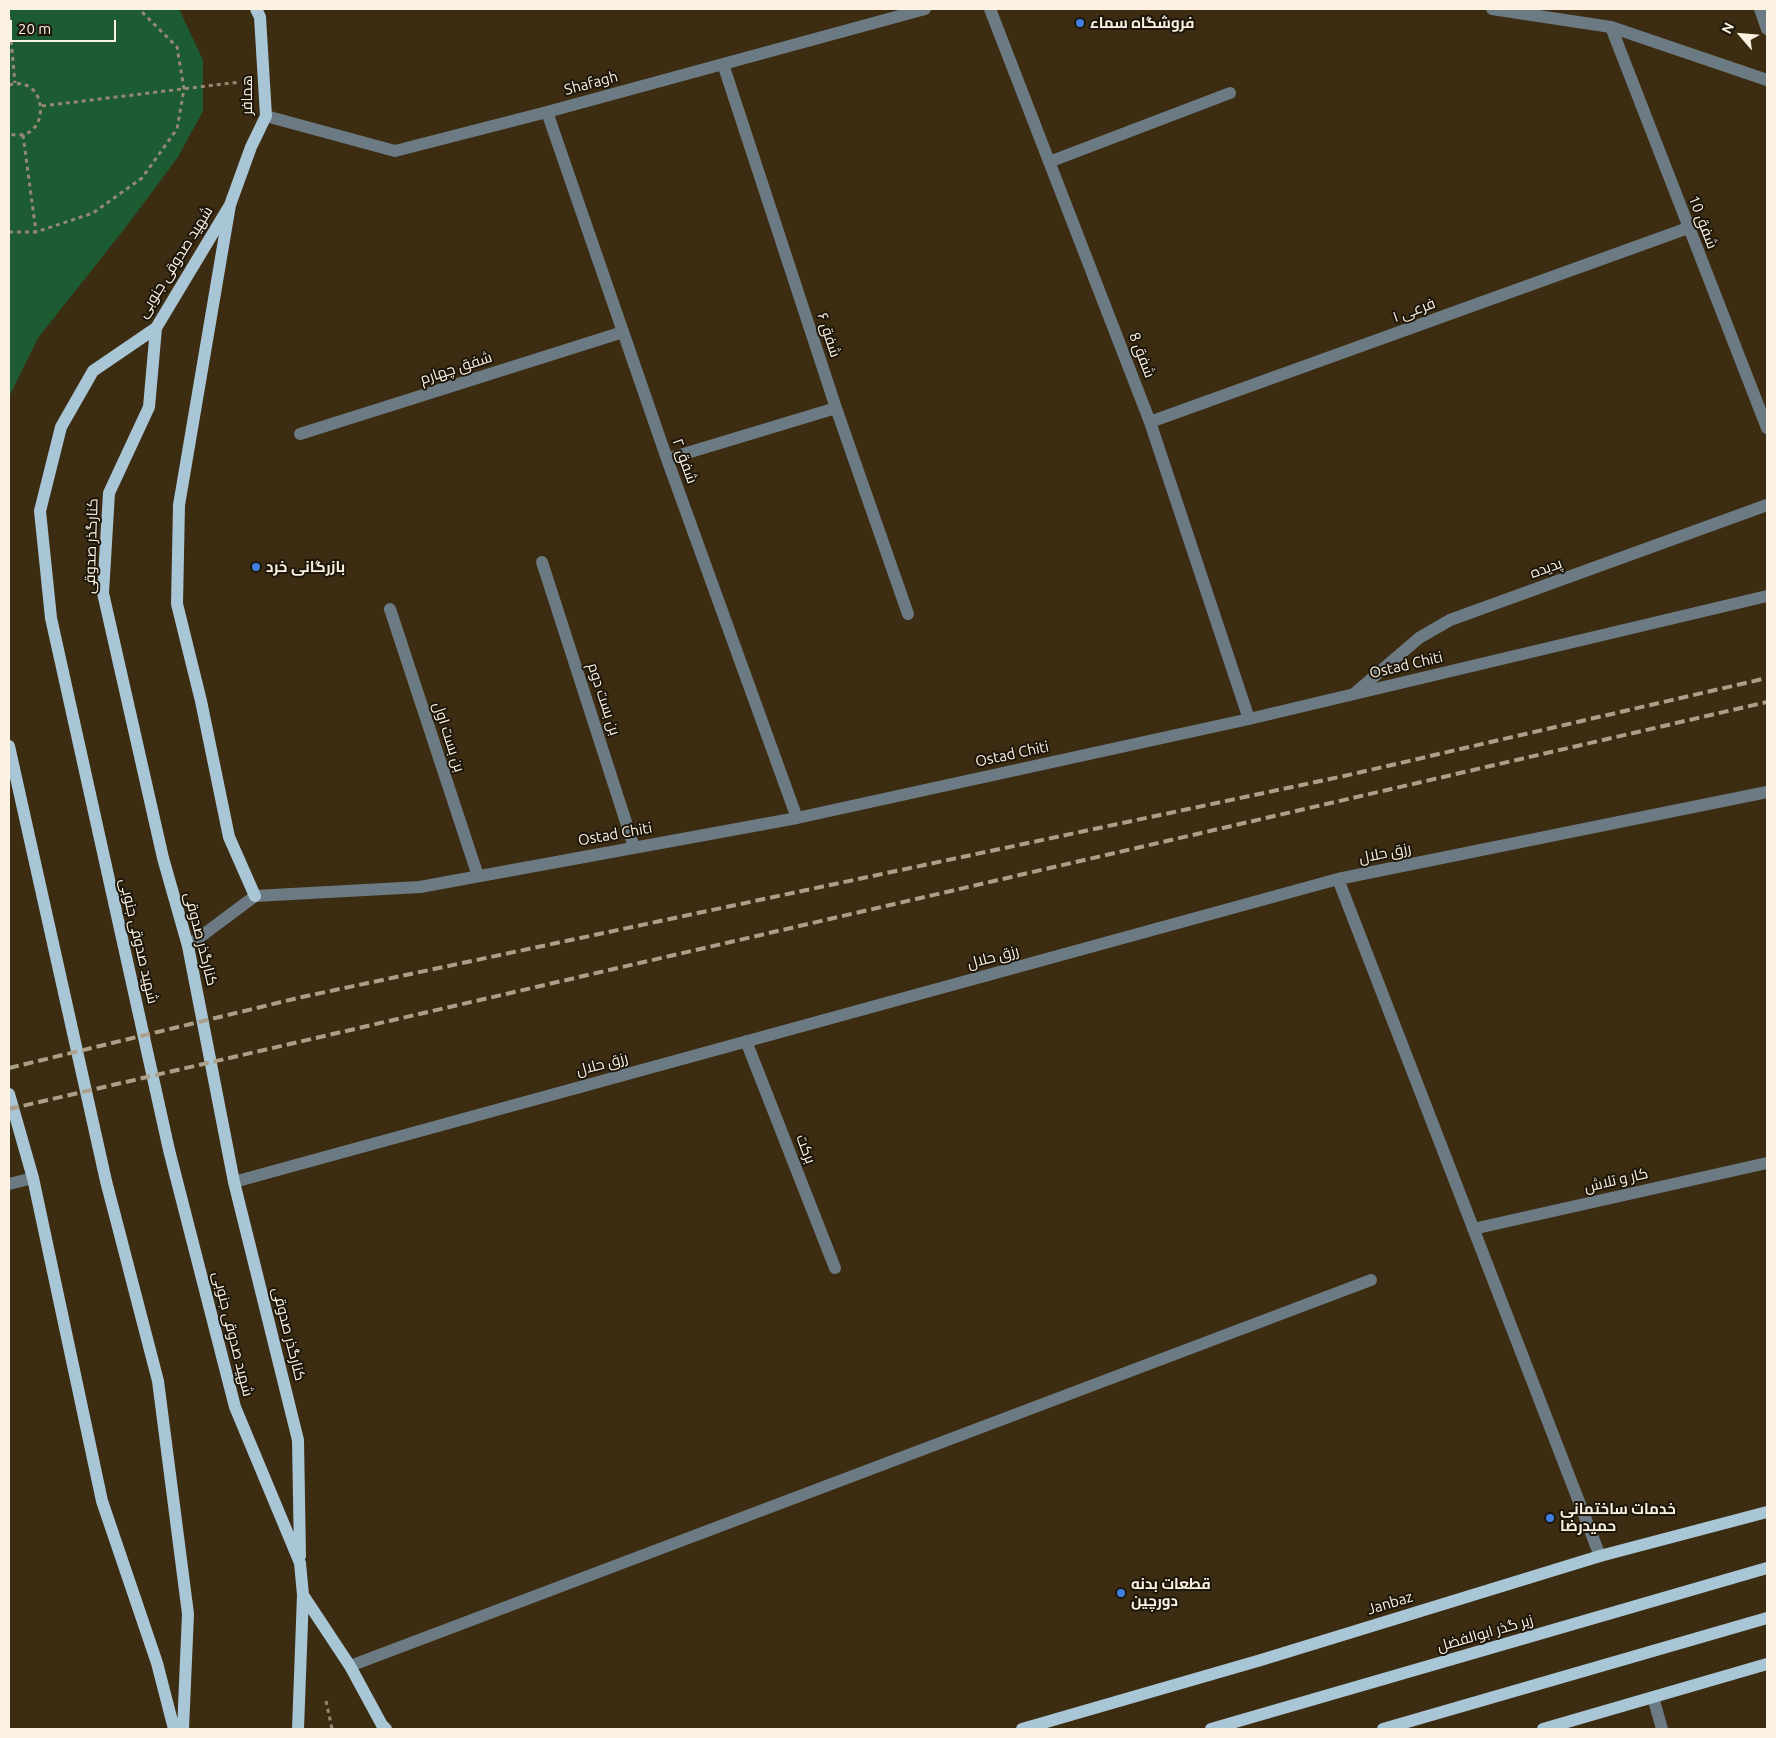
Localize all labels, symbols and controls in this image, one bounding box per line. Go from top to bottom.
scale bar [12,10,119,42]
north arrow [1716,10,1766,60]
place label: فروشگاه سماء [1090,14,1195,32]
marker: فروشگاه سماء [1074,17,1086,29]
text: 20 m [18,20,51,37]
text: N [1718,20,1737,36]
street label: Shafagh [562,67,620,99]
street label: همافر [238,75,256,115]
street label: شفق 10 [1685,193,1721,251]
street label: شهید صدوقی جنوبی [133,203,217,321]
street label: فرعی ۱ [1390,294,1438,326]
street label: شفق ۶ [813,310,845,360]
street label: شفق 8 [1125,330,1159,380]
street label: شفق چهارم [418,348,494,388]
street label: شفق ۲ [669,436,701,486]
street label: کنارگذر صدوقی [80,498,102,594]
street label: پدیده [1528,554,1564,582]
place label: بازرگانی خرد [266,558,345,576]
marker: بازرگانی خرد [250,561,262,573]
street label: Ostad Chiti [1367,648,1445,682]
street label: بن بست دوم [584,660,624,738]
street label: بن بست اول [429,700,469,774]
street label: Ostad Chiti [974,737,1050,771]
street label: Ostad Chiti [577,819,653,849]
street label: رزق حلال [1357,839,1413,867]
street label: شهید صدوقی جنوبی [116,877,162,1005]
street label: کنارگذر صدوقی [181,890,221,988]
street label: رزق حلال [965,941,1021,973]
street label: رزق حلال [574,1048,630,1080]
street label: برکت [792,1132,820,1166]
street label: کار و تلاش [1582,1164,1650,1196]
street label: شهید صدوقی جنوبی [209,1270,257,1398]
street label: کنارگذر صدوقی [269,1285,309,1383]
place label: خدمات ساختمانی حمیدرضا [1560,1500,1676,1535]
marker: خدمات ساختمانی حمیدرضا [1544,1512,1556,1524]
place label: قطعات بدنه دورچین [1131,1575,1211,1610]
marker: قطعات بدنه دورچین [1115,1587,1127,1599]
street label: Janbaz [1365,1588,1415,1618]
street label: زیر گذر ابوالفضل [1435,1611,1535,1655]

